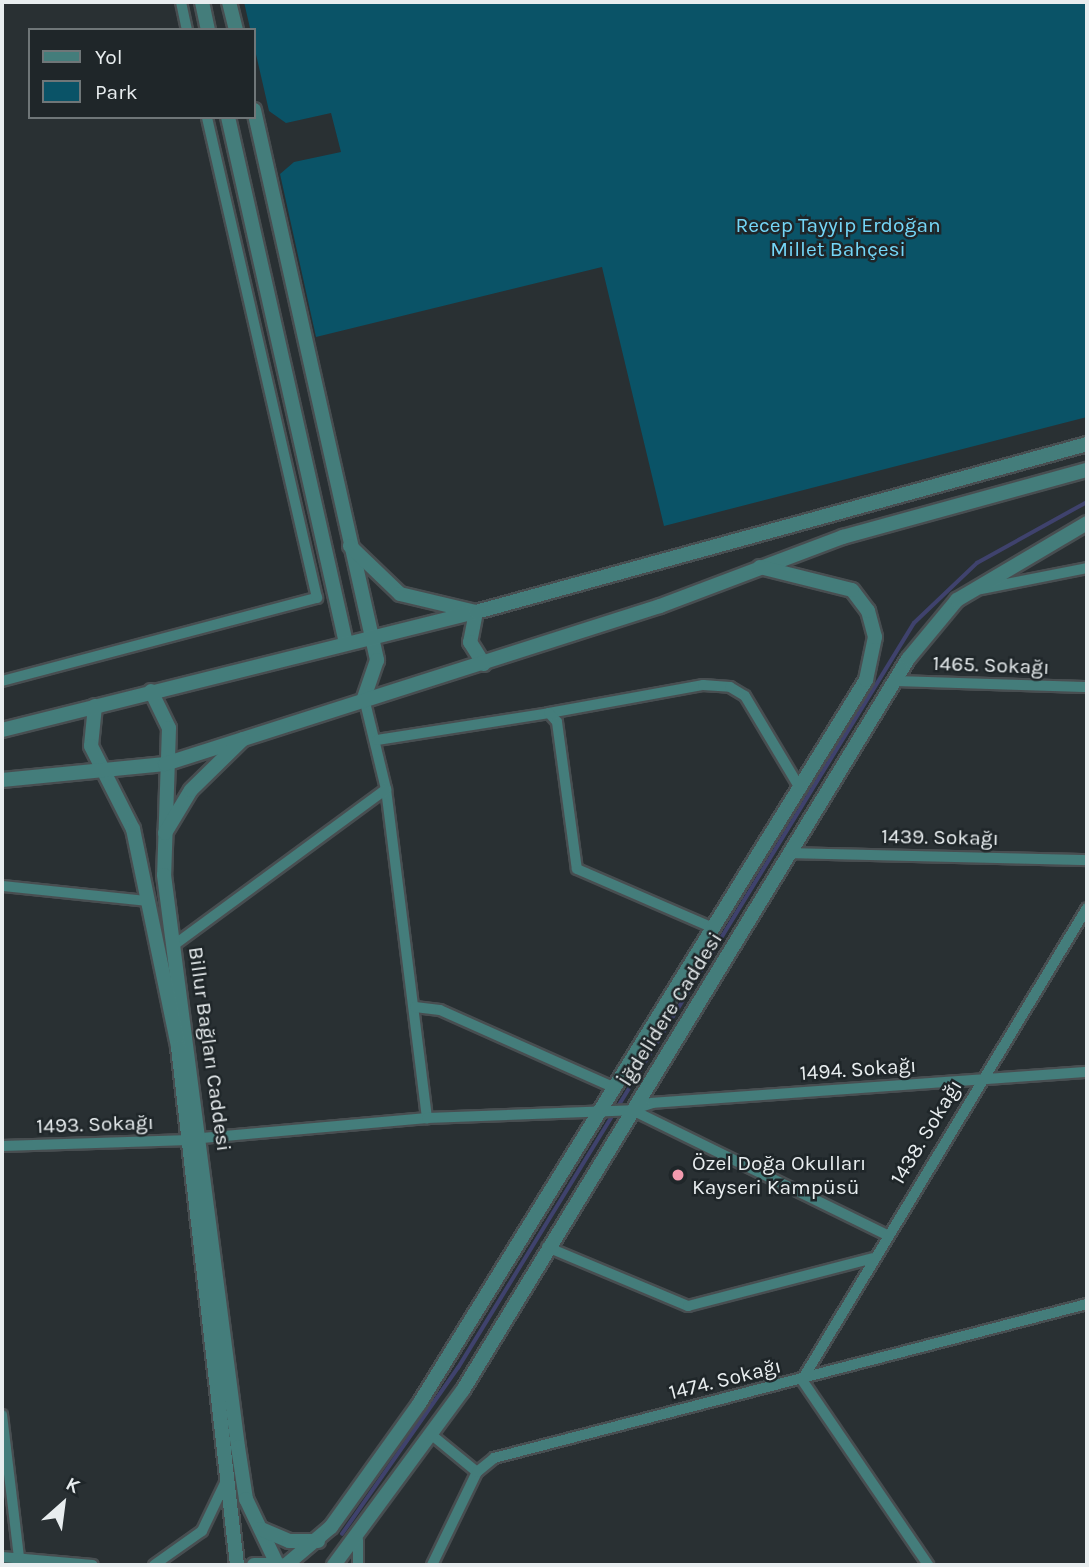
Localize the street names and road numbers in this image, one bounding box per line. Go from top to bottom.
street label: 1465. Sokağı [932,650,1050,680]
street label: 1439. Sokağı [881,823,999,851]
street label: İğdelidere Caddesi [612,927,728,1091]
street label: Billur Bağları Caddesi [183,945,237,1153]
street label: 1494. Sokağı [799,1052,917,1086]
street label: 1438. Sokağı [885,1075,967,1189]
street label: 1493. Sokağı [36,1109,154,1139]
street label: 1474. Sokağı [666,1353,784,1405]

